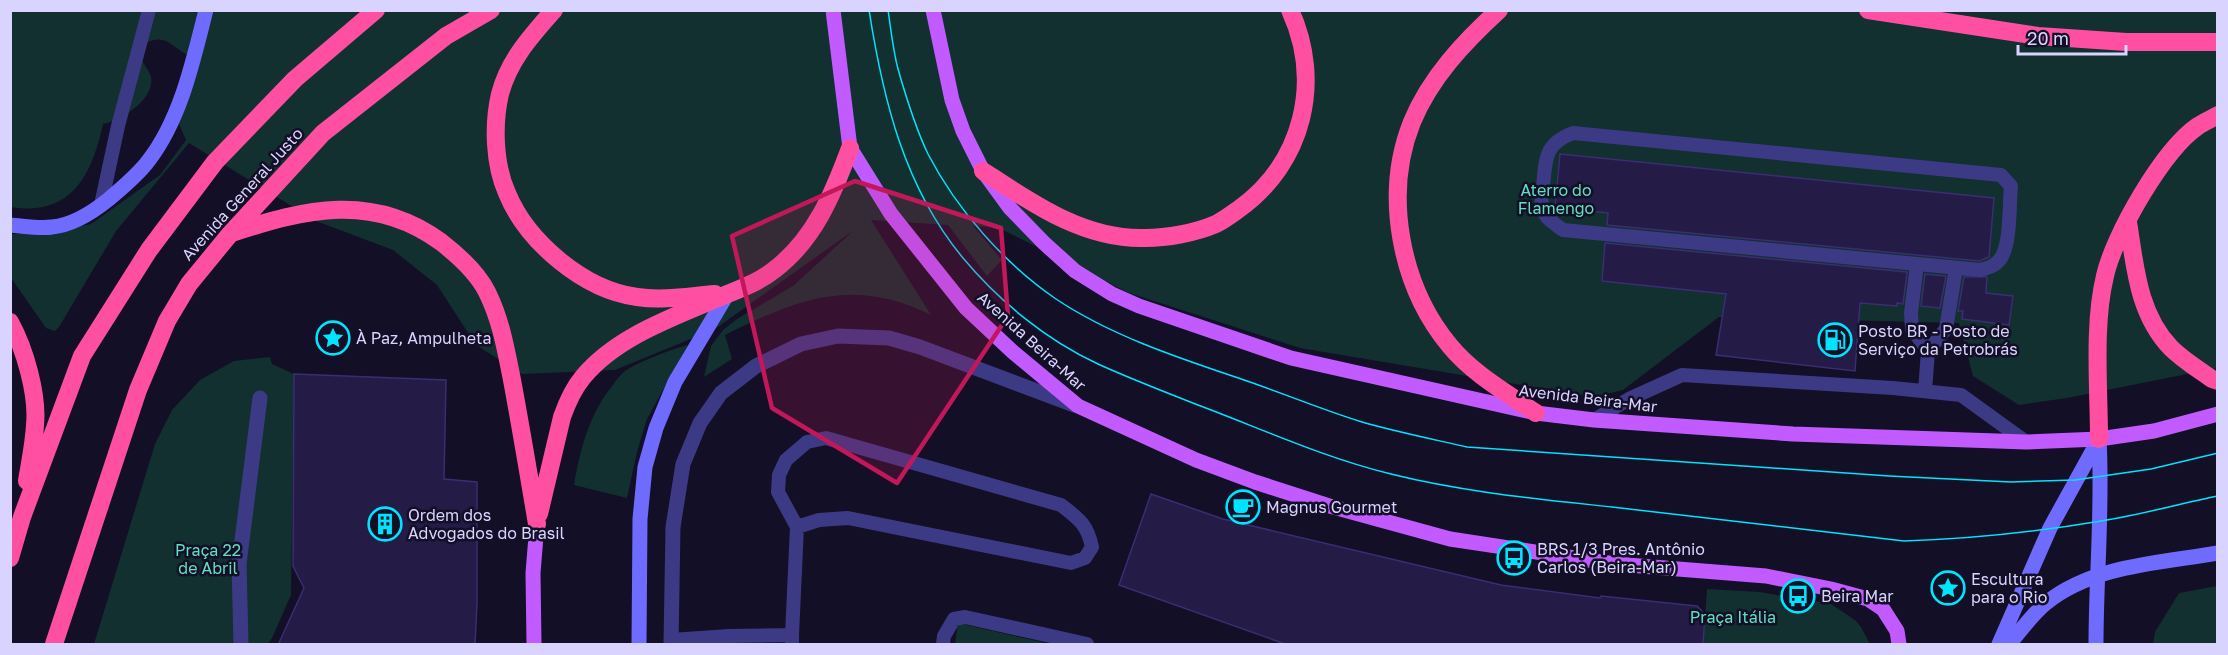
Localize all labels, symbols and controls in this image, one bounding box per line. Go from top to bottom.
scale bar [2018,18,2126,56]
text: 20 m [2027,27,2069,49]
street label: Avenida General Justo [177,124,307,264]
park label: Aterro do Flamengo [1518,180,1594,218]
street label: Avenida Beira-Mar [974,287,1090,395]
place icon: À Paz, Ampulheta [315,320,351,356]
place label: Posto BR - Posto de Serviço da Petrobrás [1858,321,2018,359]
fuel station icon: Posto BR - Posto de Serviço da Petrobrás [1817,322,1853,358]
place label: À Paz, Ampulheta [356,328,491,348]
street label: Avenida Beira-Mar [1518,380,1658,416]
cafe icon: Magnus Gourmet [1225,489,1261,525]
place label: Magnus Gourmet [1266,497,1397,517]
place label: Ordem dos Advogados do Brasil [408,505,565,543]
building icon: Ordem dos Advogados do Brasil [367,506,403,542]
place label: BRS 1/3 Pres. Antônio Carlos (Beira-Mar) [1537,539,1705,577]
park label: Praça 22 de Abril [175,540,241,578]
bus stop icon: BRS 1/3 Pres. Antônio Carlos (Beira-Mar) [1496,540,1532,576]
place label: Escultura para o Rio [1971,569,2047,607]
place icon: Escultura para o Rio [1930,570,1966,606]
bus stop icon: Beira Mar [1780,578,1816,614]
place label: Beira Mar [1821,586,1893,606]
park label: Praça Itália [1690,607,1776,627]

